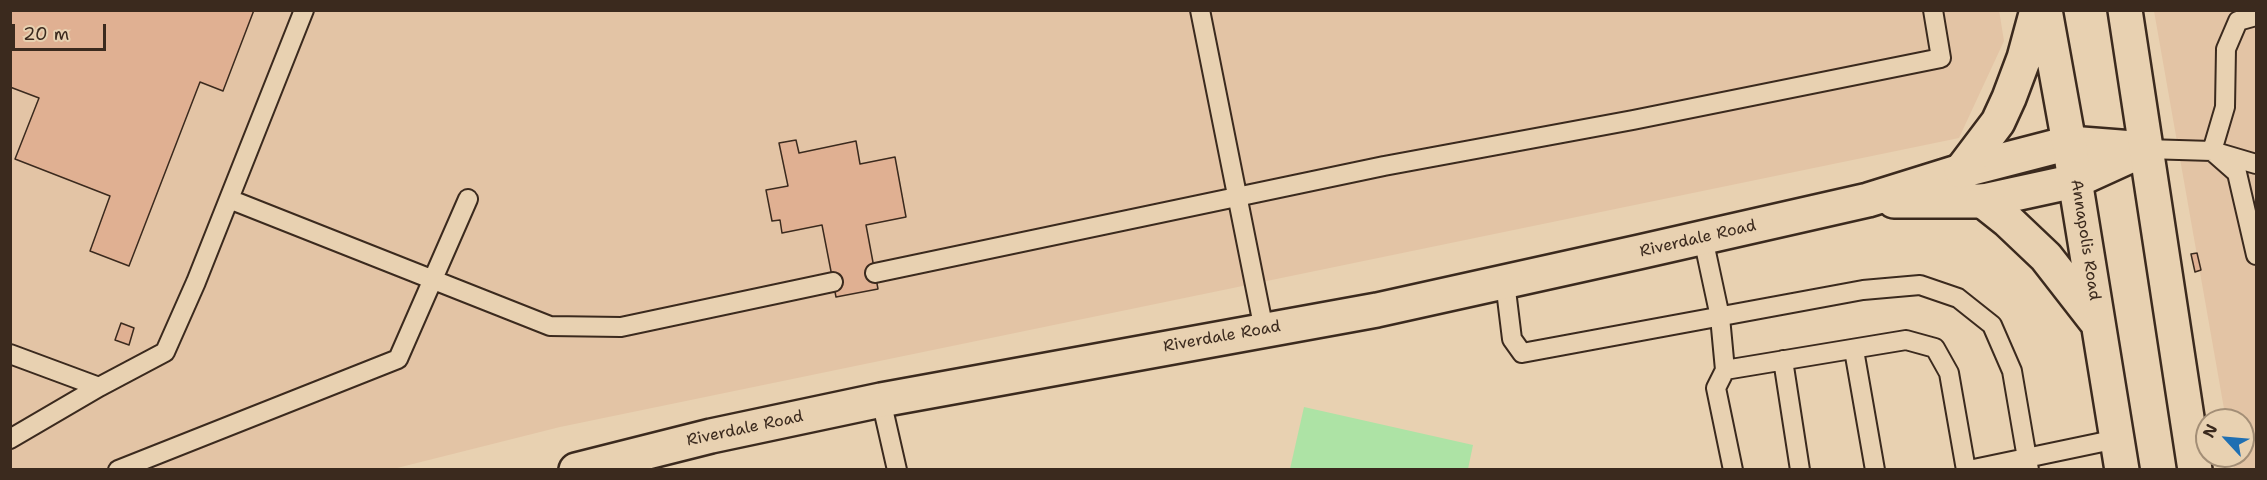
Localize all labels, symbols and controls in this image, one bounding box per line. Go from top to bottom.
scale bar [15,12,110,50]
text: 20 m [23,22,69,46]
street label: Annapolis Road [2066,178,2104,302]
street label: Riverdale Road [1638,216,1758,262]
street label: Riverdale Road [1162,317,1282,357]
street label: Riverdale Road [685,407,805,451]
north arrow [2195,408,2255,468]
text: N [2198,420,2222,441]

